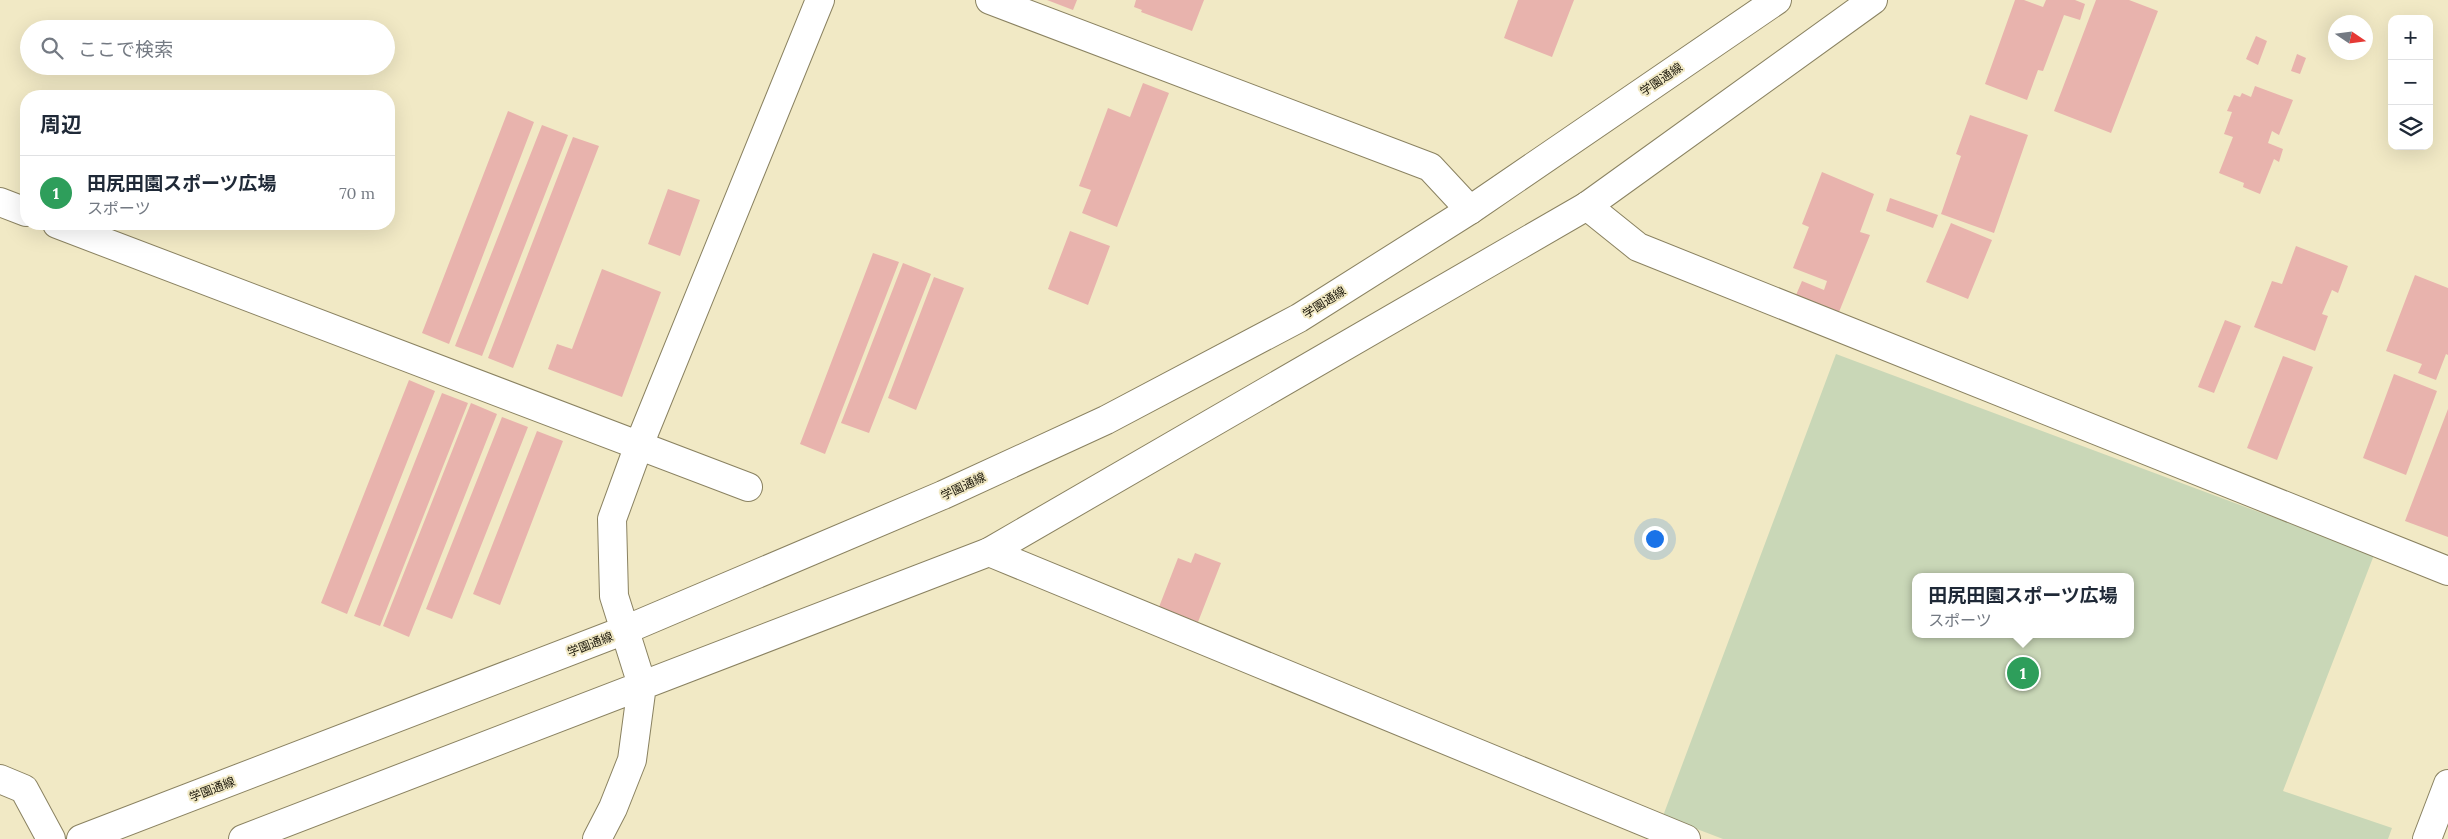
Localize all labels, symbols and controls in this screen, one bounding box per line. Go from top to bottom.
north arrow [2328,15,2373,60]
map controls [2388,15,2433,150]
button: + [2388,15,2433,60]
search box [20,20,395,75]
icon: search [38,34,66,62]
text: ここで検索 [78,37,173,61]
street label: 学園通線 [1637,59,1685,99]
button: − [2388,60,2433,105]
button: layers [2388,105,2433,150]
text: 周辺 [40,111,82,138]
text: 田尻田園スポーツ広場 [87,171,277,195]
text: 1 [53,183,59,203]
text: 70 m [339,183,375,203]
text: スポーツ [87,198,151,218]
street label: 学園通線 [1300,283,1348,321]
street label: 学園通線 [938,469,988,503]
your location [1642,526,1668,552]
popup [1912,573,2134,638]
text: 田尻田園スポーツ広場 [1928,583,2118,607]
text: スポーツ [1928,610,1992,630]
street label: 学園通線 [565,628,615,660]
pin: 1 [2007,654,2039,692]
street label: 学園通線 [187,773,237,805]

